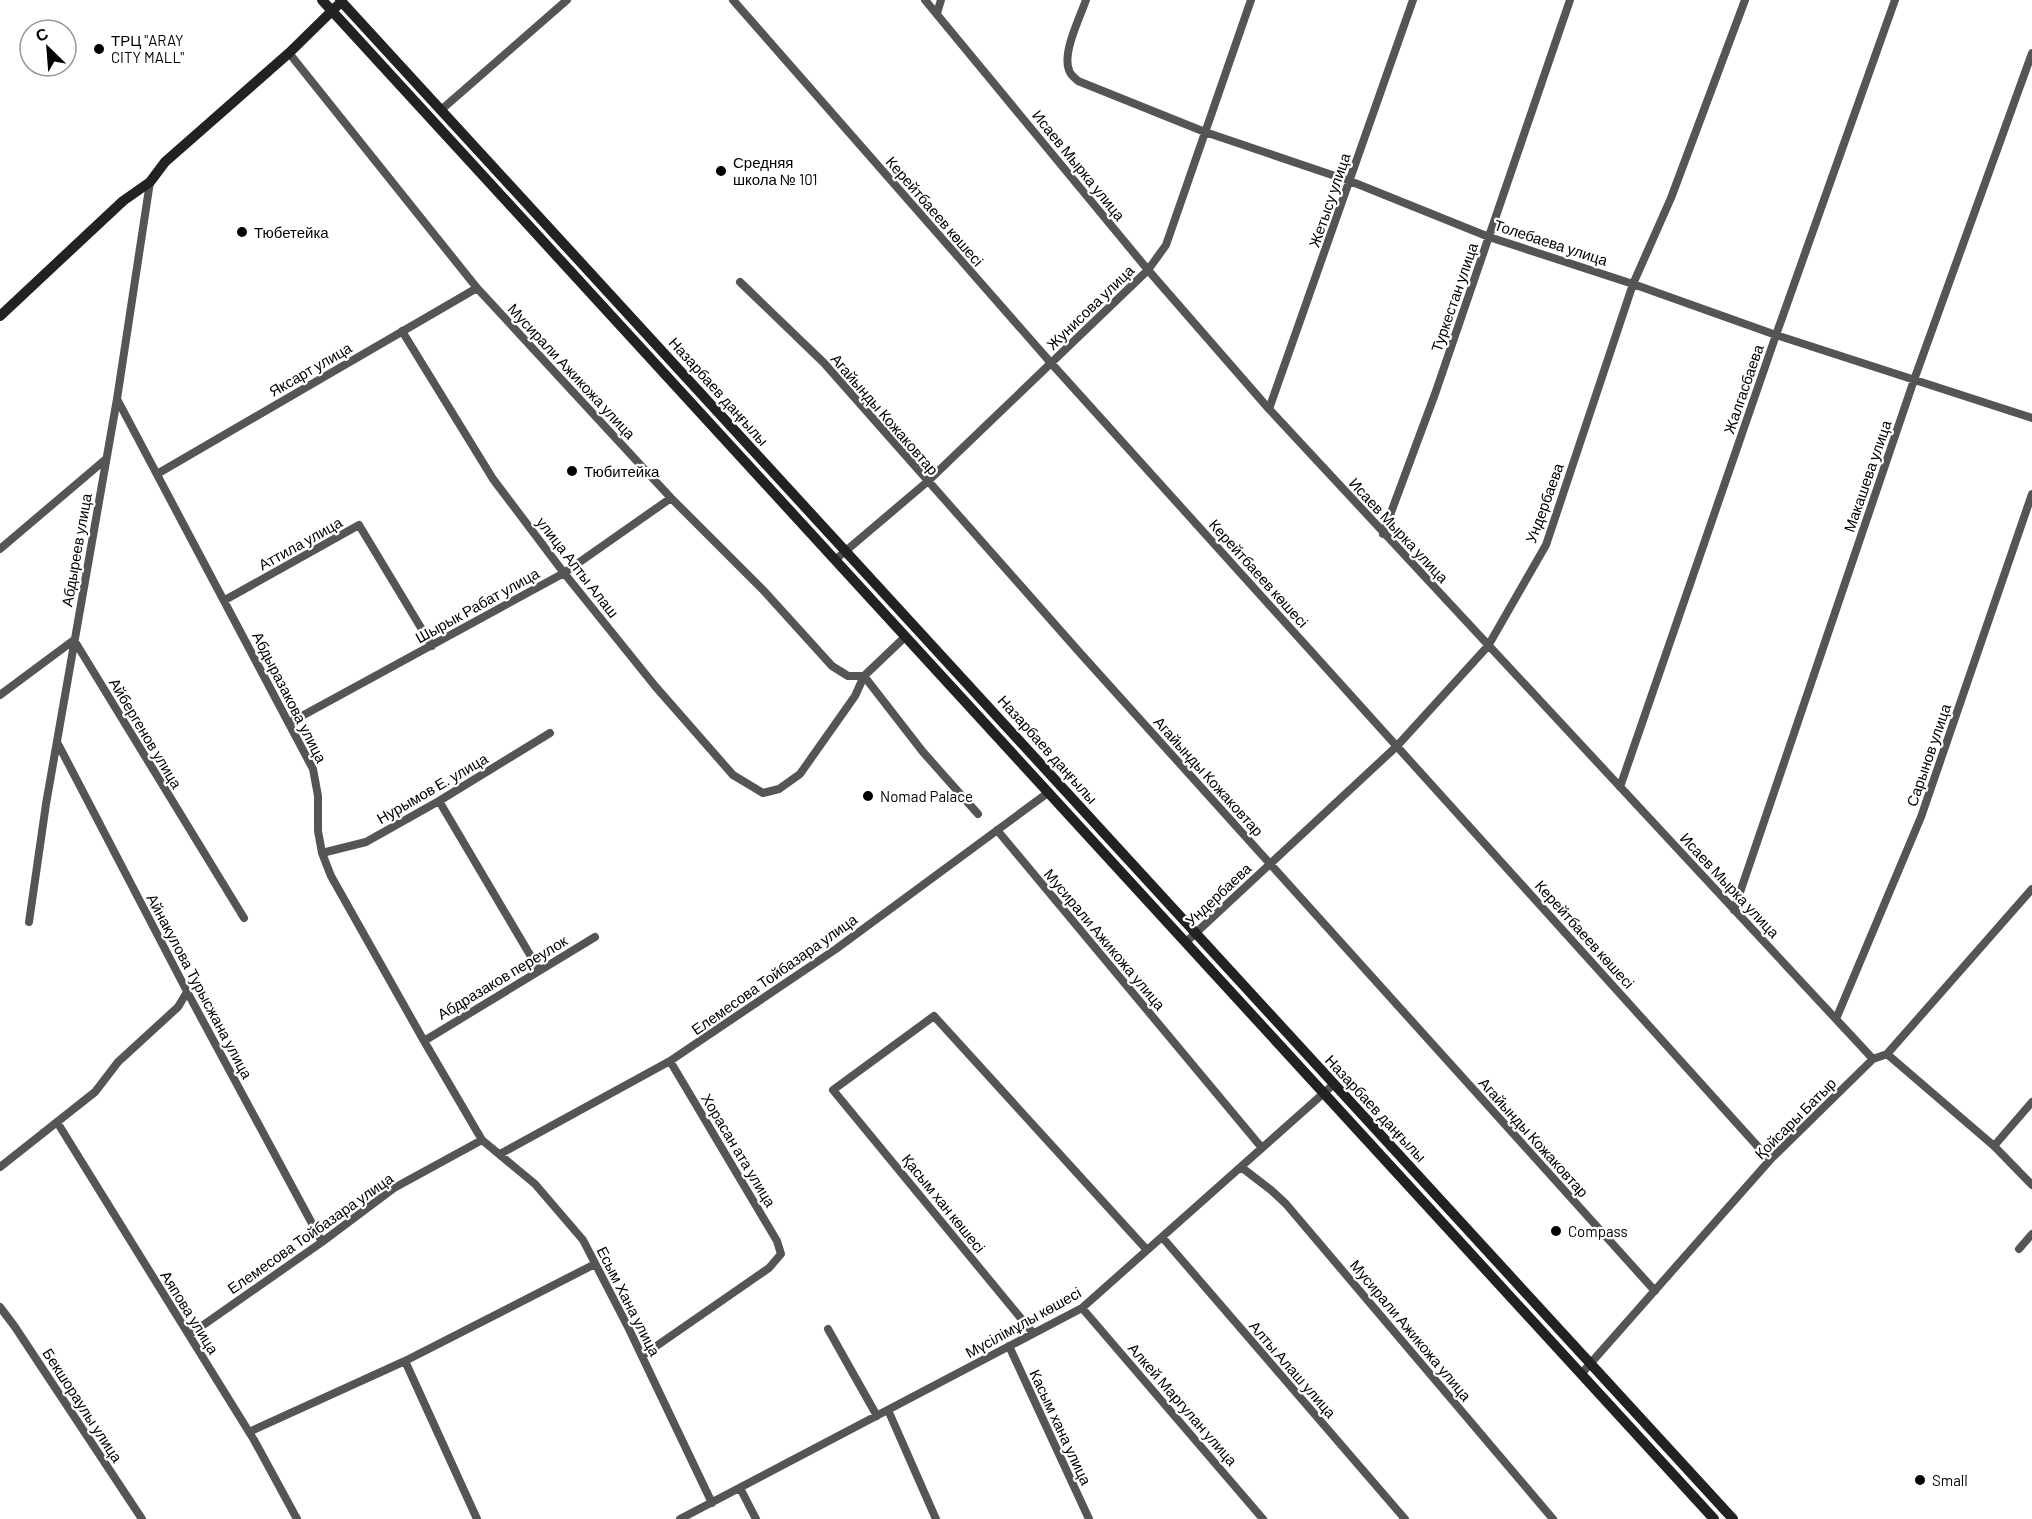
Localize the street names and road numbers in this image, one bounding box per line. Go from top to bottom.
street label: Исаев Мырка улица [1029,106,1130,224]
street label: Жетысу улица [1304,150,1354,249]
street label: Керейтбаеев көшесі [882,153,988,269]
street label: Толебаева улица [1492,215,1611,269]
street label: Туркестан улица [1427,239,1481,354]
street label: Жунисова улица [1043,260,1138,353]
street label: Мусирали Ажикожа улица [505,300,640,443]
street label: Назарбаев даңғылы [666,333,772,449]
street label: Яксарт улица [265,338,355,400]
street label: Жалгасбаева [1719,341,1767,436]
street label: Агайынды Кожаковтар [827,350,943,478]
street label: Макашева улица [1839,417,1895,534]
street label: Ундербаева [1521,460,1567,545]
street label: Исаев Мырка улица [1346,474,1453,587]
street label: Абдыреев улица [57,491,95,608]
street label: Аттила улица [255,512,346,573]
street label: улица Алты Алаш [533,513,623,621]
street label: Керейтбаеев көшесі [1206,515,1312,631]
street label: Шырык Рабат улица [412,563,542,646]
street label: Абдыразакова улица [249,628,331,766]
street label: Айбергенов улица [106,674,186,792]
street label: Назарбаев даңғылы [995,691,1101,807]
street label: Сарынов улица [1902,701,1954,809]
street label: Агайынды Кожаковтар [1151,712,1267,840]
street label: Нурымов Е. улица [373,749,491,827]
street label: Исаев Мырка улица [1677,829,1784,942]
street label: Ундербаева [1181,858,1255,929]
street label: Мусирали Ажикожа улица [1041,865,1170,1014]
street label: Керейтбаеев көшесі [1532,876,1638,992]
street label: Айнакулова Турысжана улица [143,890,257,1082]
street label: Елемесова Тойбазара улица [688,909,861,1038]
street label: Абдразаков переулок [434,931,571,1023]
street label: Назарбаев даңғылы [1322,1051,1430,1165]
street label: Агайынды Кожаковтар [1476,1073,1592,1201]
street label: Қойсары Батыр [1751,1074,1839,1162]
street label: Хорасан ата улица [698,1090,780,1211]
street label: Қасым хан көшесі [899,1150,989,1256]
street label: Елемесова Тойбазара улица [224,1168,397,1297]
street label: Есым Хана улица [594,1243,665,1359]
street label: Мусирали Ажикожа улица [1347,1256,1476,1405]
street label: Аяпова улица [157,1267,223,1358]
street label: Мүсілімұлы көшесі [962,1283,1084,1361]
street label: Алты Алаш улица [1246,1317,1340,1422]
street label: Алкей Маргулан улица [1125,1339,1242,1470]
street label: Бекшораулы улица [39,1344,127,1466]
street label: Касым хана улица [1026,1366,1096,1488]

